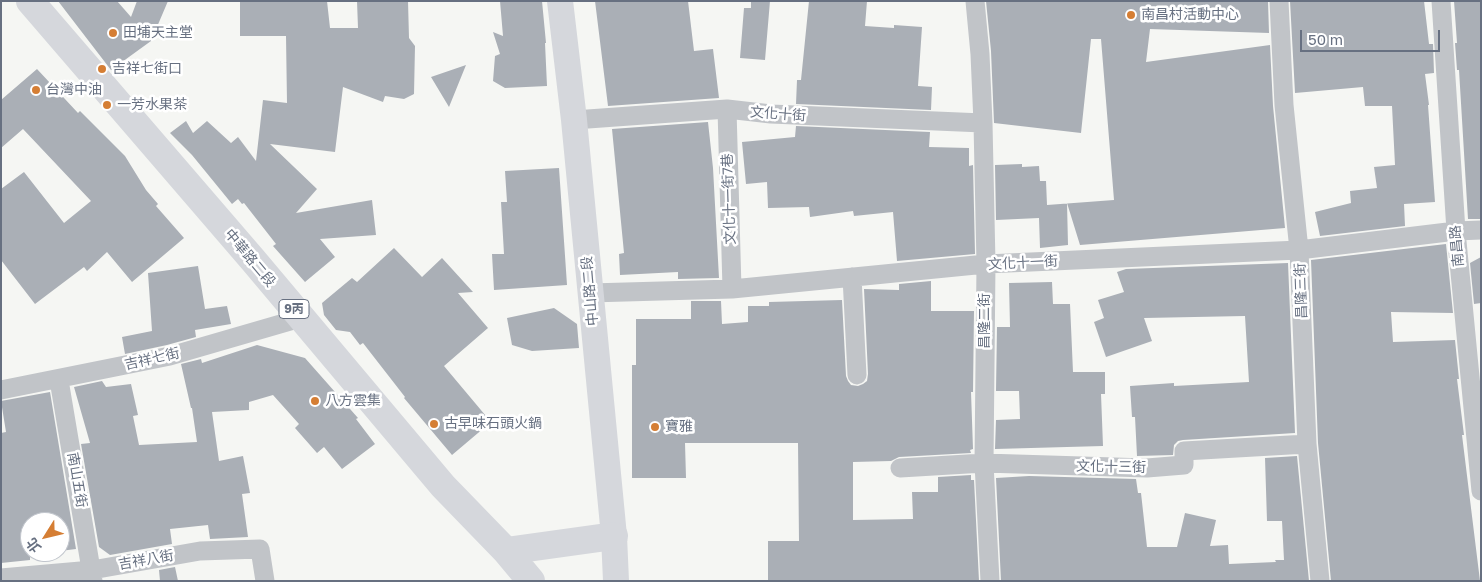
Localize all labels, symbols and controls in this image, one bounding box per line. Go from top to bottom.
place label: 南昌村活動中心 [1141,7,1239,23]
marker: 南昌村活動中心 [1125,9,1137,21]
scale bar [1302,20,1442,52]
place label: 田埔天主堂 [123,25,193,41]
marker: 田埔天主堂 [107,27,119,39]
text: 50 m [1308,30,1343,48]
place label: 吉祥七街口 [112,61,182,77]
marker: 吉祥七街口 [96,63,108,75]
place label: 台灣中油 [46,82,102,98]
marker: 台灣中油 [30,84,42,96]
place label: 一芳水果茶 [117,97,187,113]
marker: 一芳水果茶 [101,99,113,111]
street label: 文化十街 [749,104,807,124]
street label: 文化十一街7巷 [719,153,739,245]
street label: 南昌路 [1447,224,1467,268]
street label: 中華路二段 [221,226,279,290]
street label: 文化十一街 [988,253,1058,273]
street label: 中山路二段 [579,255,601,327]
street label: 昌隆三街 [1292,263,1310,319]
street label: 昌隆二街 [977,293,993,349]
road number: 9丙 [279,300,309,318]
street label: 吉祥七街 [123,345,181,373]
place label: 八方雲集 [325,393,381,409]
marker: 八方雲集 [309,395,321,407]
place label: 古早味石頭火鍋 [444,416,542,432]
marker: 古早味石頭火鍋 [428,418,440,430]
place label: 寶雅 [665,419,693,435]
marker: 寶雅 [649,421,661,433]
street label: 南山五街 [64,451,90,509]
street label: 文化十三街 [1076,458,1146,476]
north arrow [20,512,70,562]
text: 北 [22,535,44,556]
street label: 吉祥八街 [117,547,175,573]

